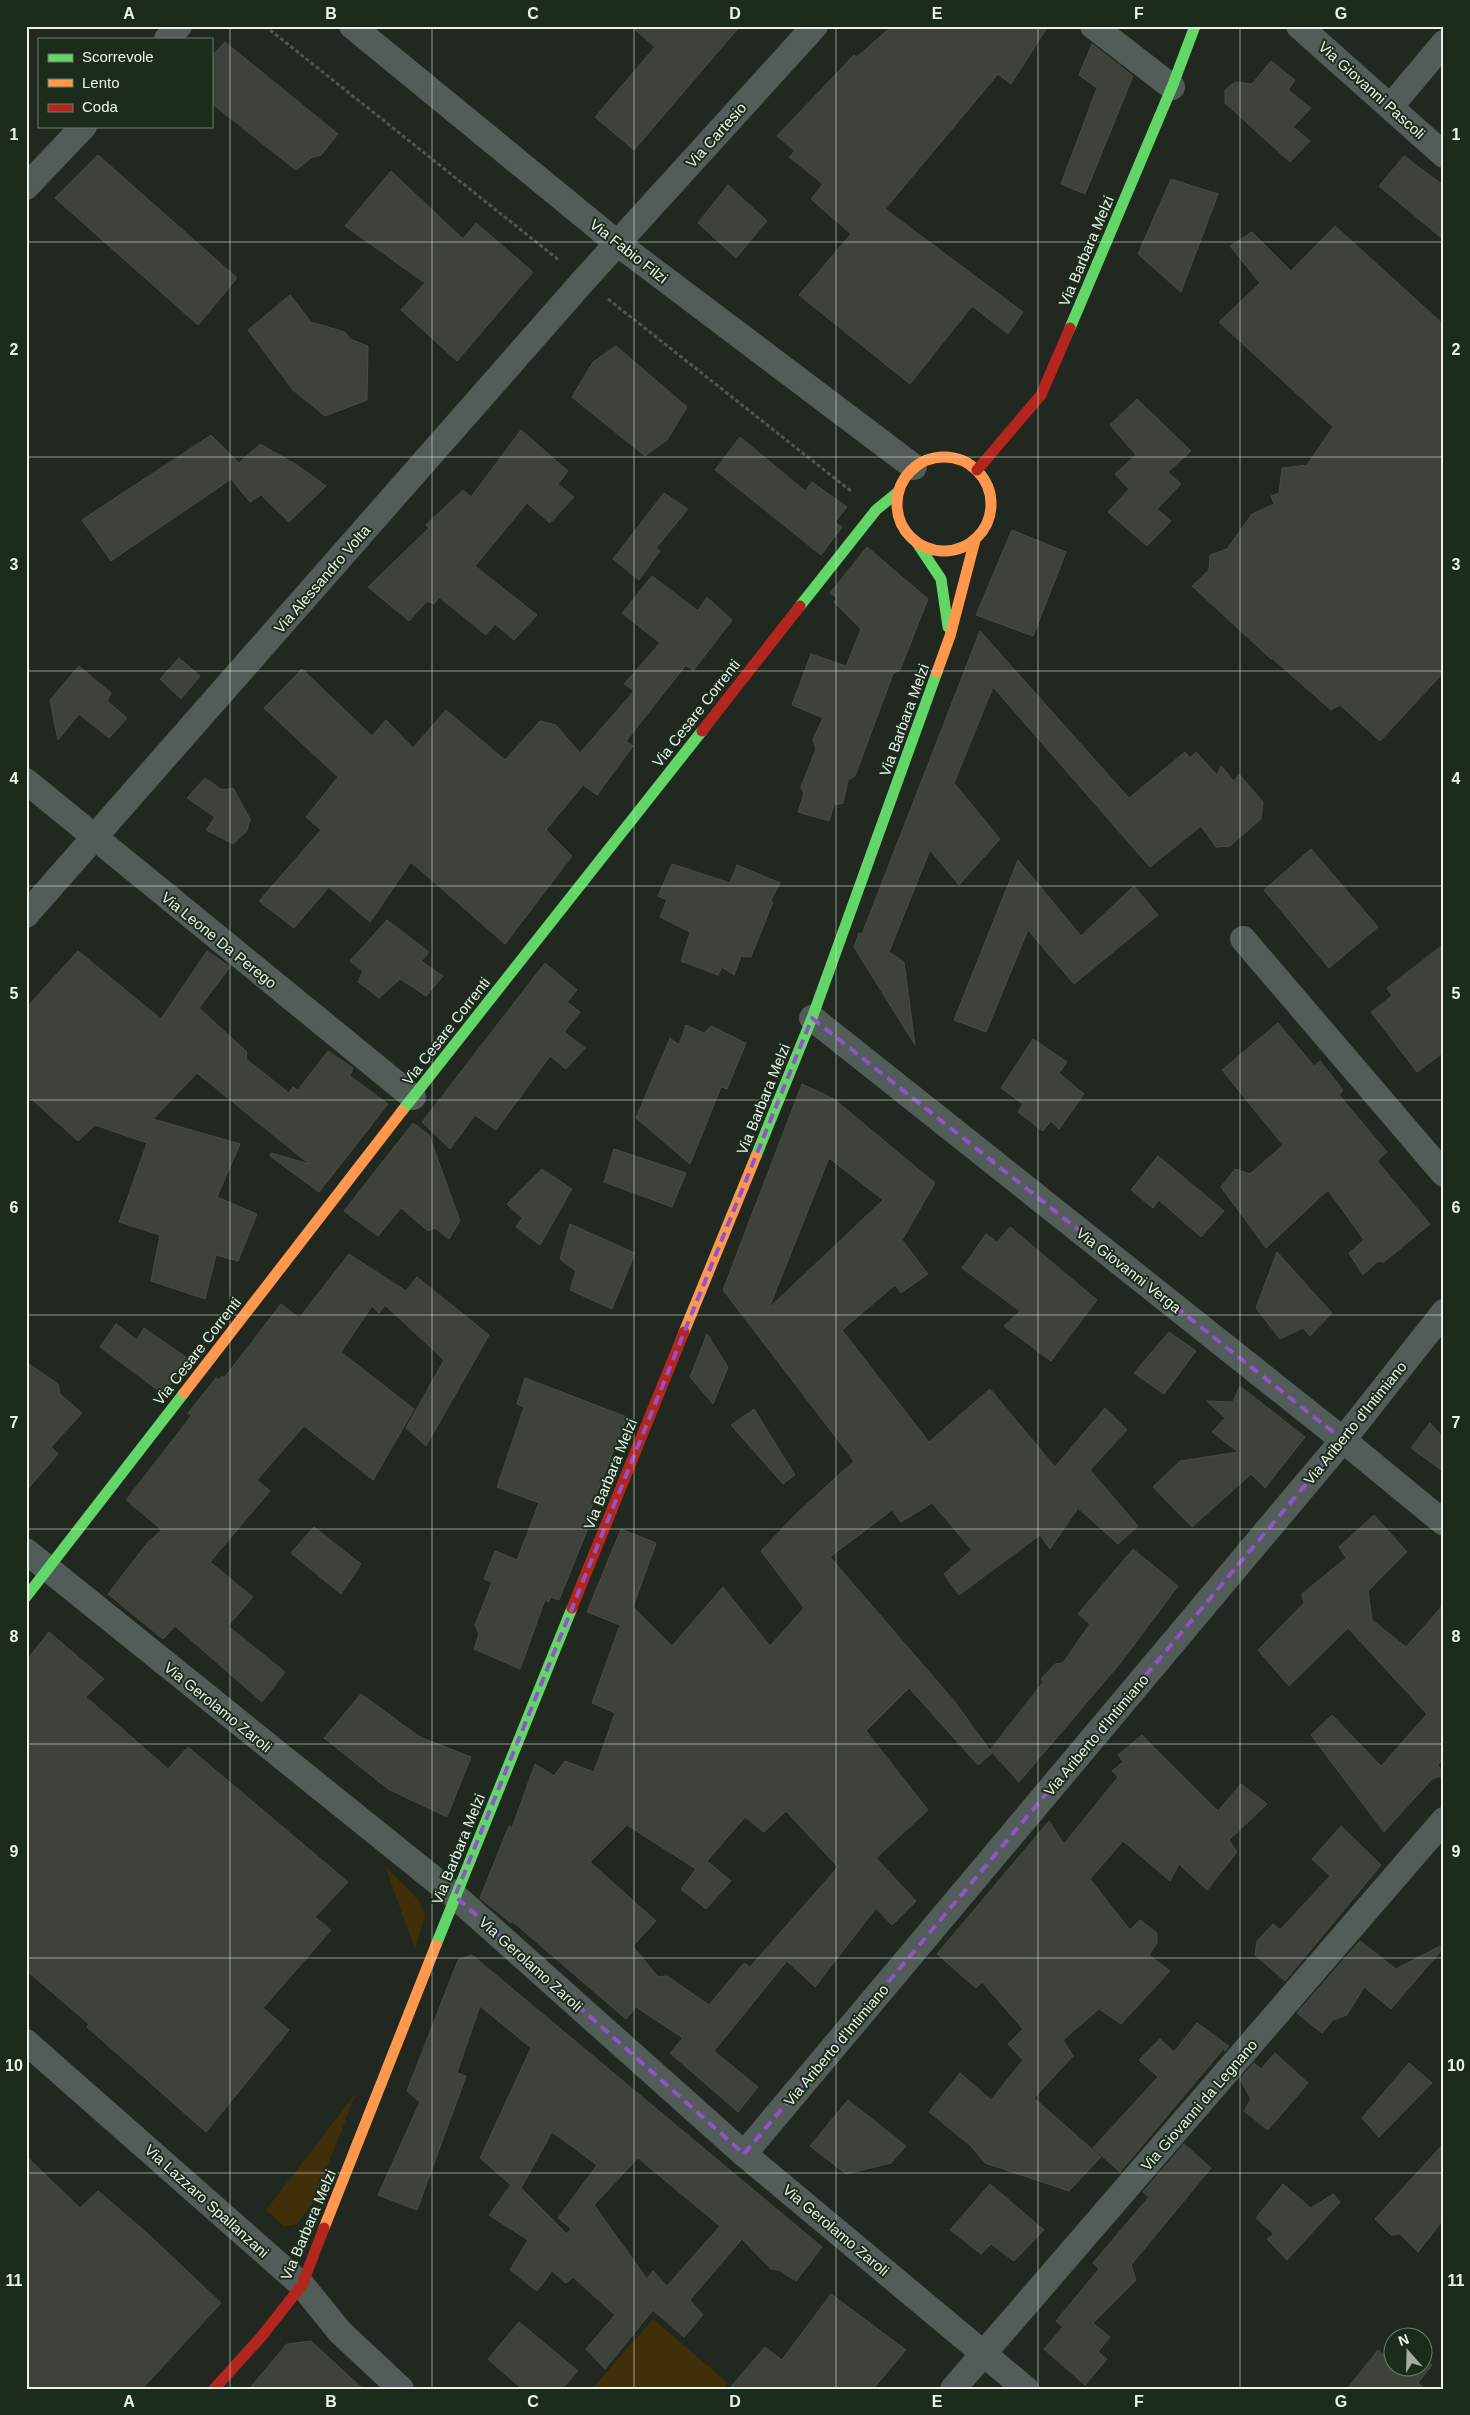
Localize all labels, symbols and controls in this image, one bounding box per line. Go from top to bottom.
text: A [123,5,135,22]
text: B [325,5,337,22]
text: C [527,5,539,22]
text: D [729,5,741,22]
text: E [932,5,943,22]
text: F [1134,5,1144,22]
text: G [1335,5,1347,22]
legend [38,38,212,128]
street label: Via Giovanni Pascoli [1315,38,1429,142]
text: Scorrevole [82,48,154,65]
text: Lento [82,74,120,91]
text: Coda [82,98,119,115]
street label: Via Cartesio [682,99,750,171]
text: 1 [10,126,19,143]
text: 1 [1452,126,1461,143]
street label: Via Barbara Melzi [1055,193,1117,309]
street label: Via Fabio Filzi [587,215,671,287]
text: 2 [10,341,19,358]
text: 2 [1452,341,1461,358]
street label: Via Alessandro Volta [271,521,374,636]
text: 3 [10,556,19,573]
text: 3 [1452,556,1461,573]
street label: Via Cesare Correnti [649,656,743,770]
street label: Via Barbara Melzi [876,662,932,778]
text: 4 [10,770,19,787]
text: 4 [1452,770,1461,787]
street label: Via Leone Da Perego [158,888,280,992]
street label: Via Cesare Correnti [399,974,493,1088]
text: 5 [10,985,19,1002]
text: 5 [1452,985,1461,1002]
street label: Via Barbara Melzi [733,1041,793,1157]
text: 6 [10,1199,19,1216]
text: 6 [1452,1199,1461,1216]
street label: Via Giovanni Verga [1073,1224,1185,1317]
street label: Via Cesare Correnti [150,1294,244,1408]
street label: Via Ariberto d'Intimiano [1300,1358,1410,1488]
text: 7 [10,1414,19,1431]
text: 7 [1452,1414,1461,1431]
street label: Via Barbara Melzi [580,1416,640,1532]
text: 8 [10,1628,19,1645]
text: 8 [1452,1628,1461,1645]
street label: Via Gerolamo Zaroli [161,1659,275,1755]
street label: Via Ariberto d'Intimiano [1040,1671,1152,1799]
street label: Via Barbara Melzi [428,1791,488,1907]
text: 9 [10,1843,19,1860]
text: 9 [1452,1843,1461,1860]
street label: Via Gerolamo Zaroli [476,1913,586,2015]
street label: Via Ariberto d'Intimiano [780,1981,892,2109]
street label: Via Giovanni da Legnano [1137,2036,1261,2174]
text: 10 [5,2057,23,2074]
text: 10 [1447,2057,1465,2074]
street label: Via Lazzaro Spallanzani [142,2141,272,2261]
street label: Via Barbara Melzi [277,2167,339,2283]
street label: Via Gerolamo Zaroli [780,2181,892,2279]
text: 11 [6,2272,23,2289]
text: 11 [1448,2272,1465,2289]
north arrow [1382,2328,1432,2378]
text: N [1396,2331,1411,2349]
text: A [123,2393,135,2410]
text: B [325,2393,337,2410]
text: C [527,2393,539,2410]
text: D [729,2393,741,2410]
text: E [932,2393,943,2410]
text: F [1134,2393,1144,2410]
text: G [1335,2393,1347,2410]

